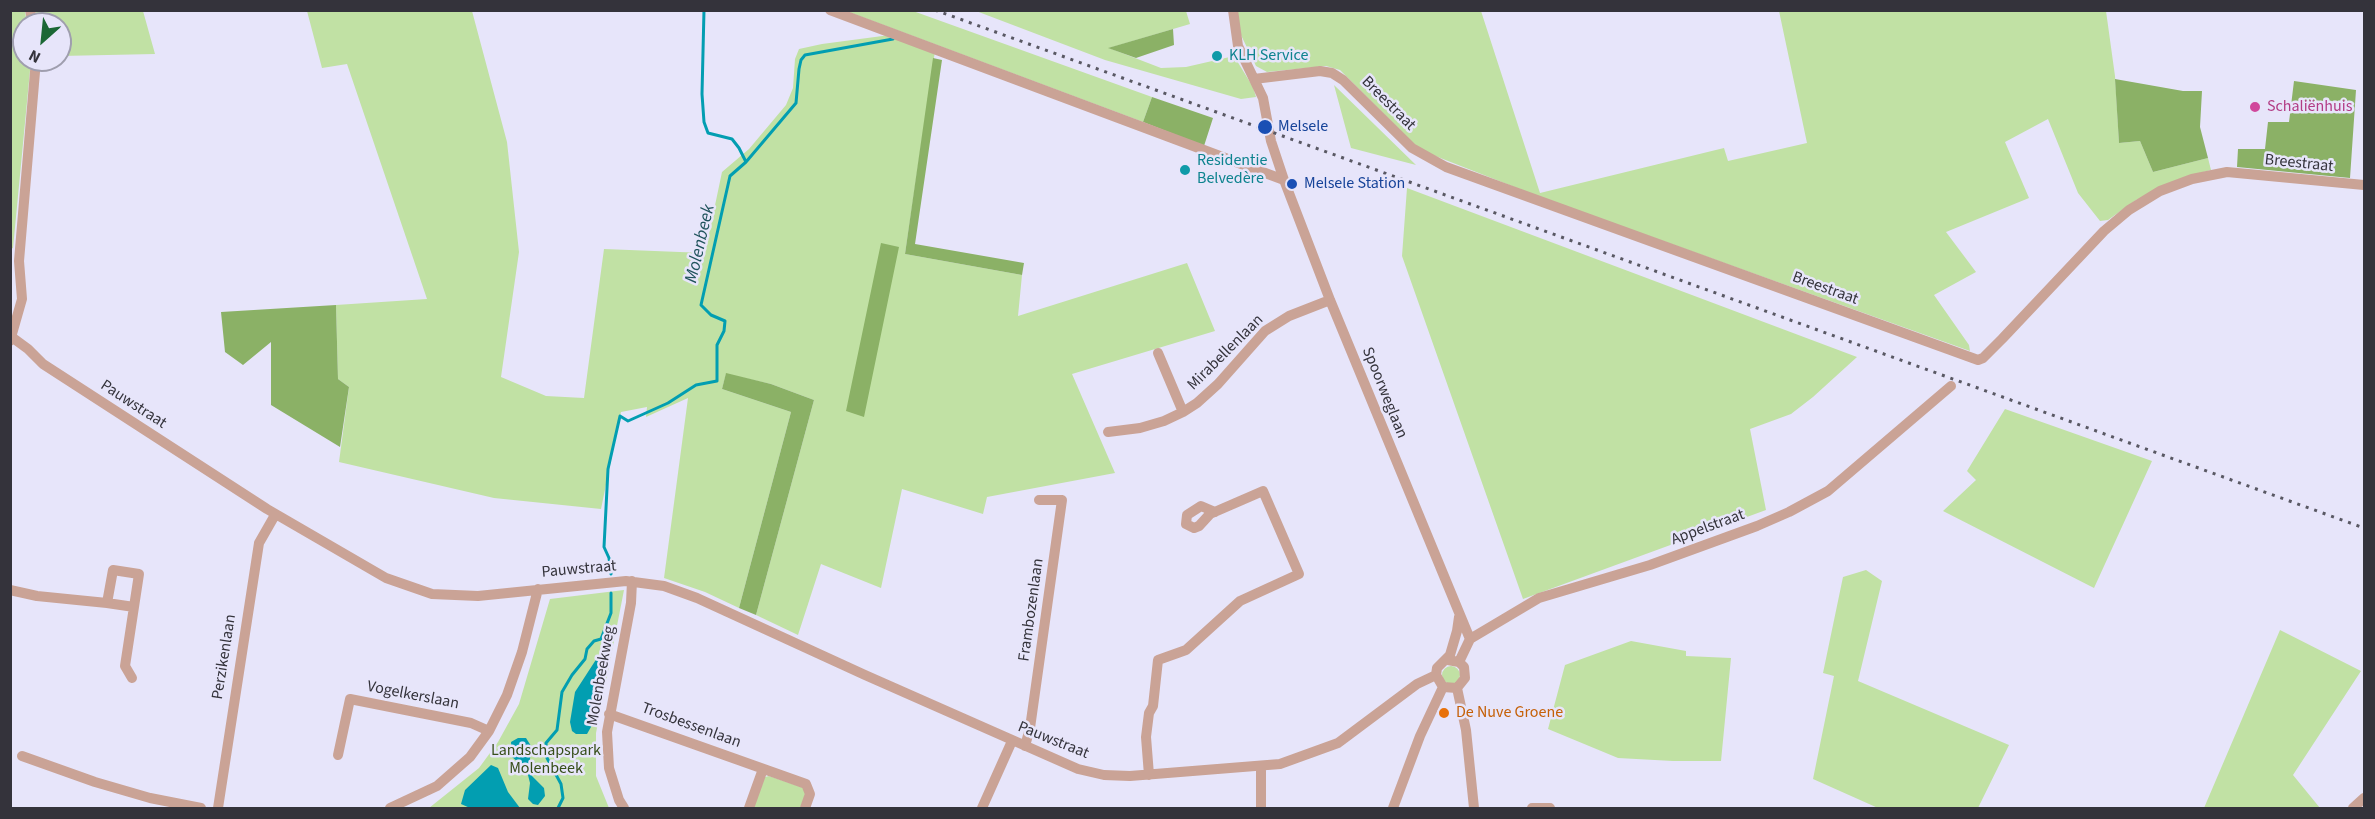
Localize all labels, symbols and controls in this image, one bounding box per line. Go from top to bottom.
north arrow [12,12,72,72]
text: N [25,44,44,68]
place label: KLH Service [1229,46,1308,66]
marker: KLH Service [1210,49,1224,63]
street label: Breestraat [1357,73,1419,135]
place label: Schaliënhuis [2267,97,2352,117]
marker: Schaliënhuis [2248,100,2262,114]
place label: Melsele [1278,117,1328,137]
marker: Melsele [1256,118,1274,136]
place label: Residentie Belvedère [1197,151,1267,189]
street label: Breestraat [2264,151,2334,177]
marker: Residentie Belvedère [1178,163,1192,177]
place label: Melsele Station [1304,174,1405,194]
marker: Melsele Station [1285,177,1299,191]
water label: Molenbeek [681,203,721,285]
street label: Breestraat [1789,268,1861,310]
street label: Mirabellenlaan [1184,311,1268,395]
street label: Spoorweglaan [1357,344,1411,442]
street label: Pauwstraat [96,377,170,433]
street label: Appelstraat [1669,506,1747,550]
street label: Pauwstraat [541,557,617,583]
street label: Frambozenlaan [1015,557,1049,663]
street label: Perzikenlaan [209,613,241,701]
street label: Molenbeekweg [584,625,620,727]
street label: Vogelkerslaan [365,678,461,714]
street label: Trosbessenlaan [639,699,743,753]
place label: De Nuve Groene [1456,703,1563,723]
marker: De Nuve Groene [1437,706,1451,720]
street label: Pauwstraat [1015,718,1091,764]
park label: Landschapspark Molenbeek [491,741,601,779]

